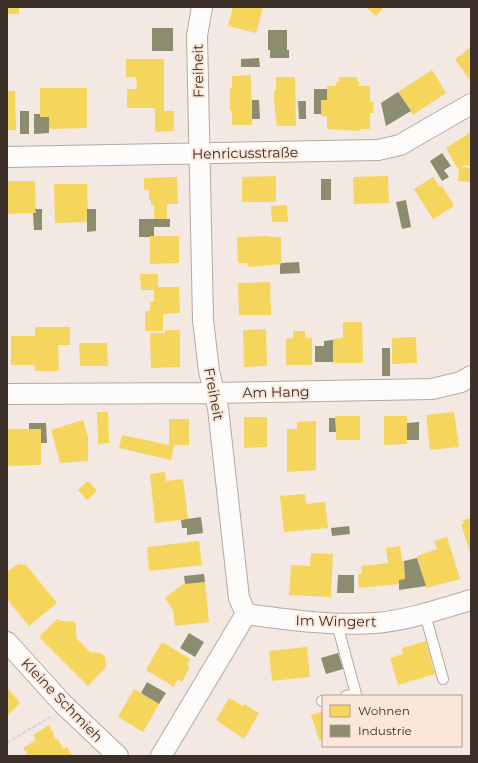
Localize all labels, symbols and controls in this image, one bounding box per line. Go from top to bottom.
street label: Freiheit [189,44,207,98]
street label: Henricusstraße [192,143,298,163]
street label: Freiheit [200,366,228,422]
street label: Am Hang [242,382,310,402]
street label: Im Wingert [295,611,377,631]
street label: Kleine Schmieh [17,654,107,746]
legend [322,695,462,747]
text: Wohnen [358,703,410,718]
text: Industrie [358,723,412,738]

